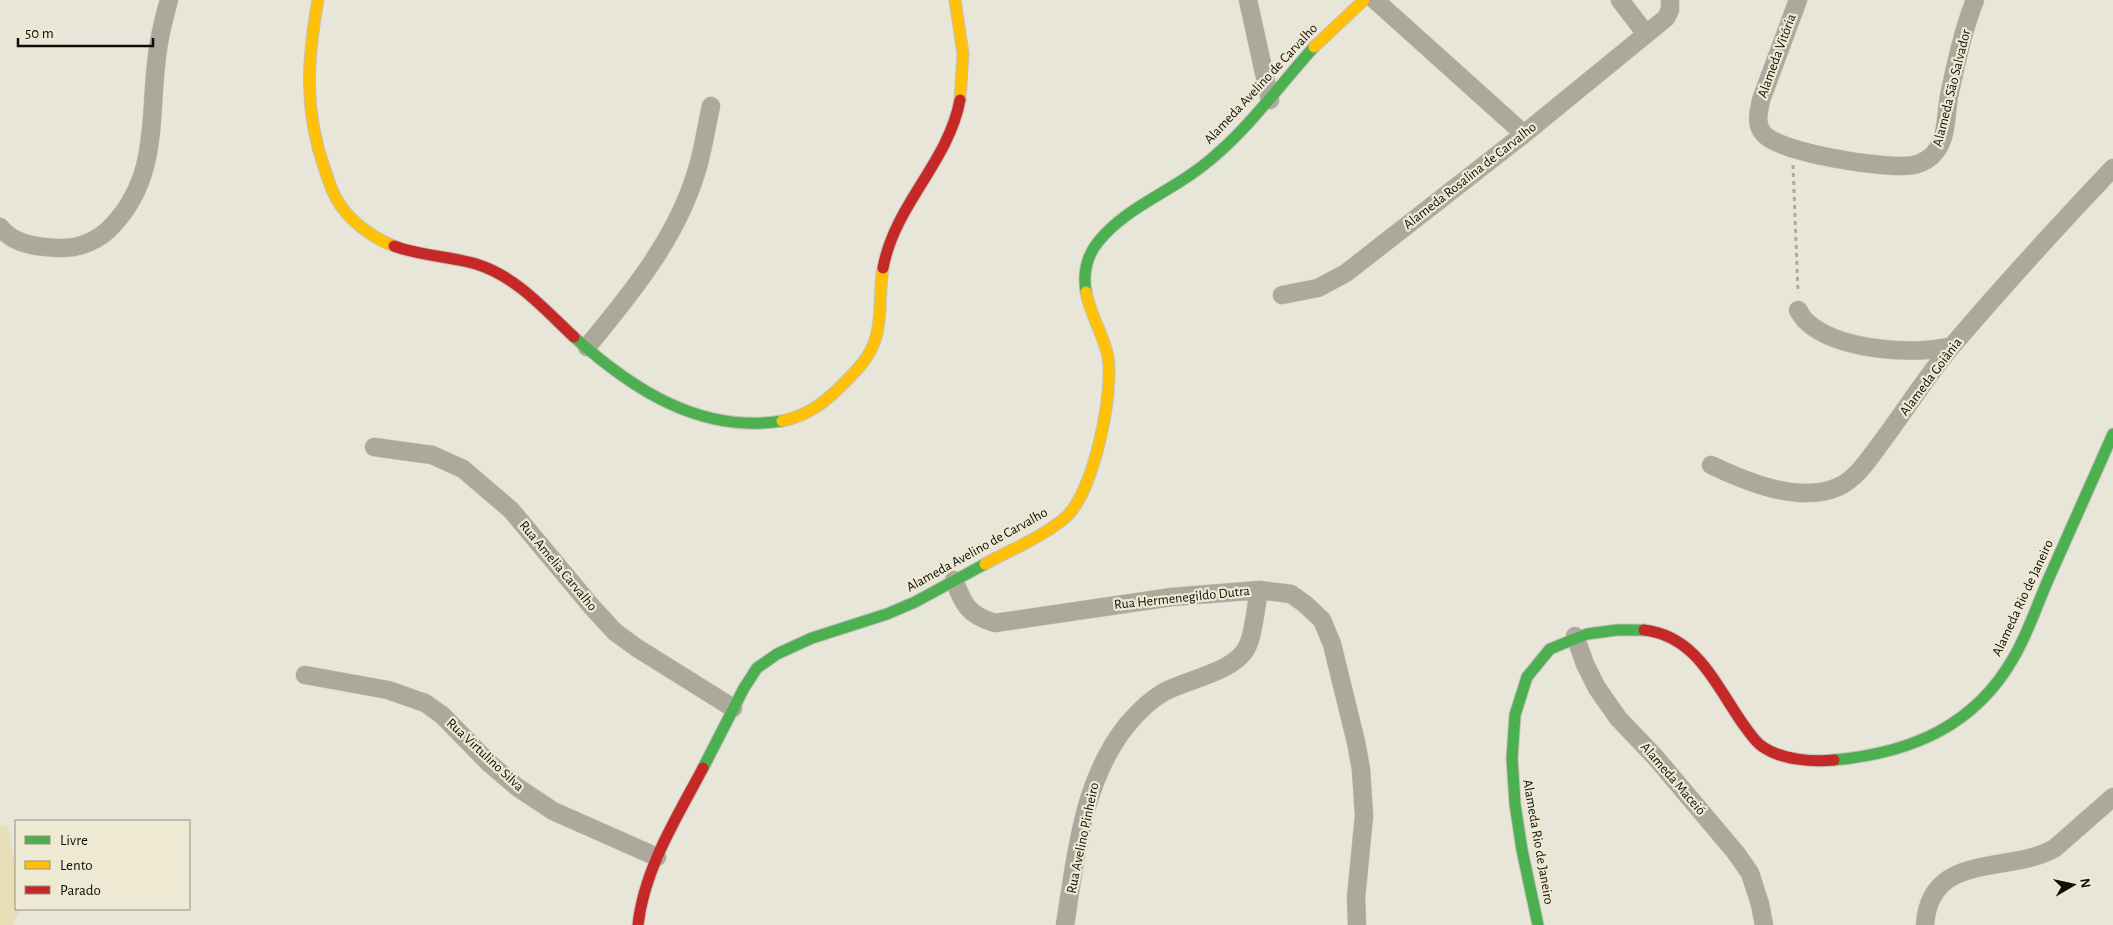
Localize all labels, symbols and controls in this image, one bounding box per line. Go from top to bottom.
street label: Alameda Vitória [1755,12,1799,100]
scale bar [18,15,152,47]
street label: Alameda Avelino de Carvalho [1202,21,1320,147]
text: 50 m [25,26,54,41]
street label: Alameda São Salvador [1931,27,1973,148]
street label: Alameda Rosalina de Carvalho [1401,120,1539,232]
street label: Alameda Goiânia [1897,335,1965,418]
street label: Alameda Avelino de Carvalho [904,505,1050,595]
street label: Rua Amelia Carvalho [516,518,600,614]
street label: Alameda Rio de Janeiro [1990,537,2056,658]
street label: Rua Hermenegildo Dutra [1113,584,1251,612]
street label: Rua Virtulino Silva [444,716,527,794]
street label: Alameda Maceió [1638,740,1708,818]
street label: Alameda Rio de Janeiro [1520,778,1556,906]
street label: Rua Avelino Pinheiro [1064,781,1102,895]
legend [15,820,190,910]
text: Livre [60,833,88,848]
text: Lento [60,858,93,873]
north arrow [2048,860,2098,910]
text: N [2077,877,2093,889]
text: Parado [60,883,101,898]

